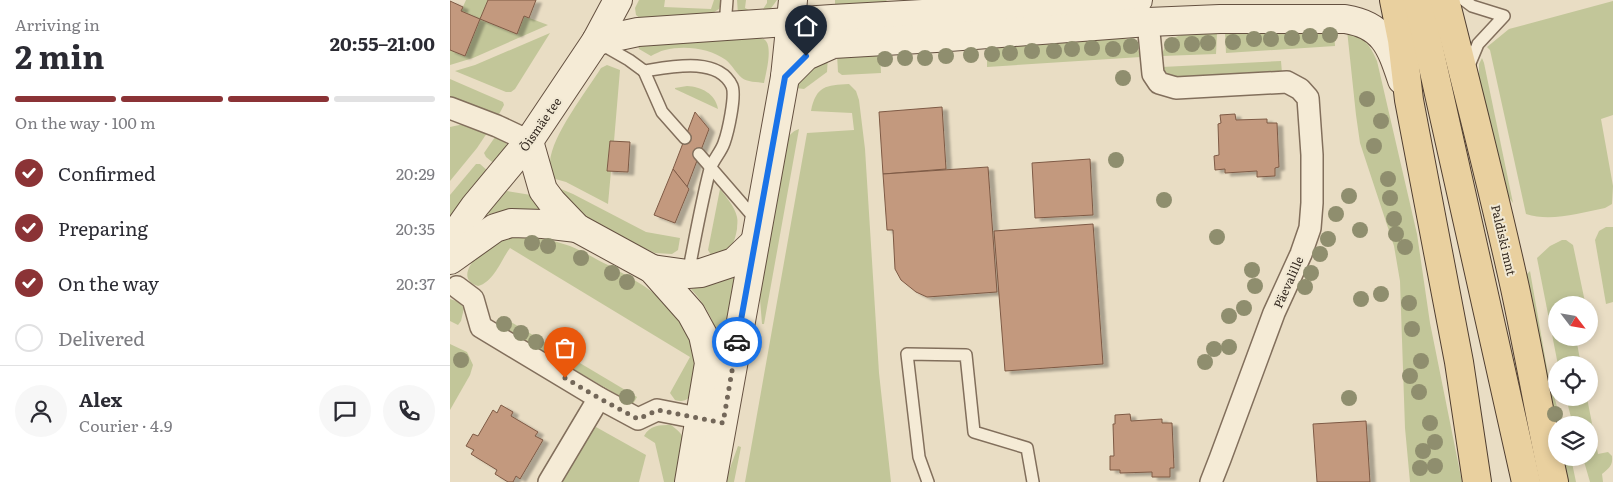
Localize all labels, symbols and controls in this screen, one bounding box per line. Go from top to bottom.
pin [785,5,827,56]
text: Arriving in [15,12,100,36]
icon: home [792,12,820,40]
text: 20:55–21:00 [330,29,435,57]
text: 2 min [15,31,104,79]
street label: Õismäe tee [515,93,565,155]
text: On the way · 100 m [15,110,155,134]
icon: check [15,159,43,187]
text: Confirmed [58,159,156,187]
text: 20:29 [396,161,435,185]
street label: Paldiski mnt [1487,203,1521,277]
icon: check [15,214,43,242]
text: Preparing [58,214,148,242]
text: 20:35 [396,216,435,240]
street label: Päevalille [1269,253,1307,311]
icon: check [15,269,43,297]
text: On the way [58,269,159,297]
text: 20:37 [396,271,435,295]
north arrow [1548,296,1598,346]
map controls [1548,296,1598,466]
courier [712,317,762,367]
text: Delivered [58,324,145,352]
pin [544,327,586,378]
icon: car [723,328,751,356]
icon: bag [551,334,579,362]
button: locate [1548,356,1598,406]
button: person [15,385,67,437]
text: Alex [79,385,122,413]
button: chat [319,385,371,437]
button: phone [383,385,435,437]
text: Courier · 4.9 [79,413,172,437]
button: layers [1548,416,1598,466]

